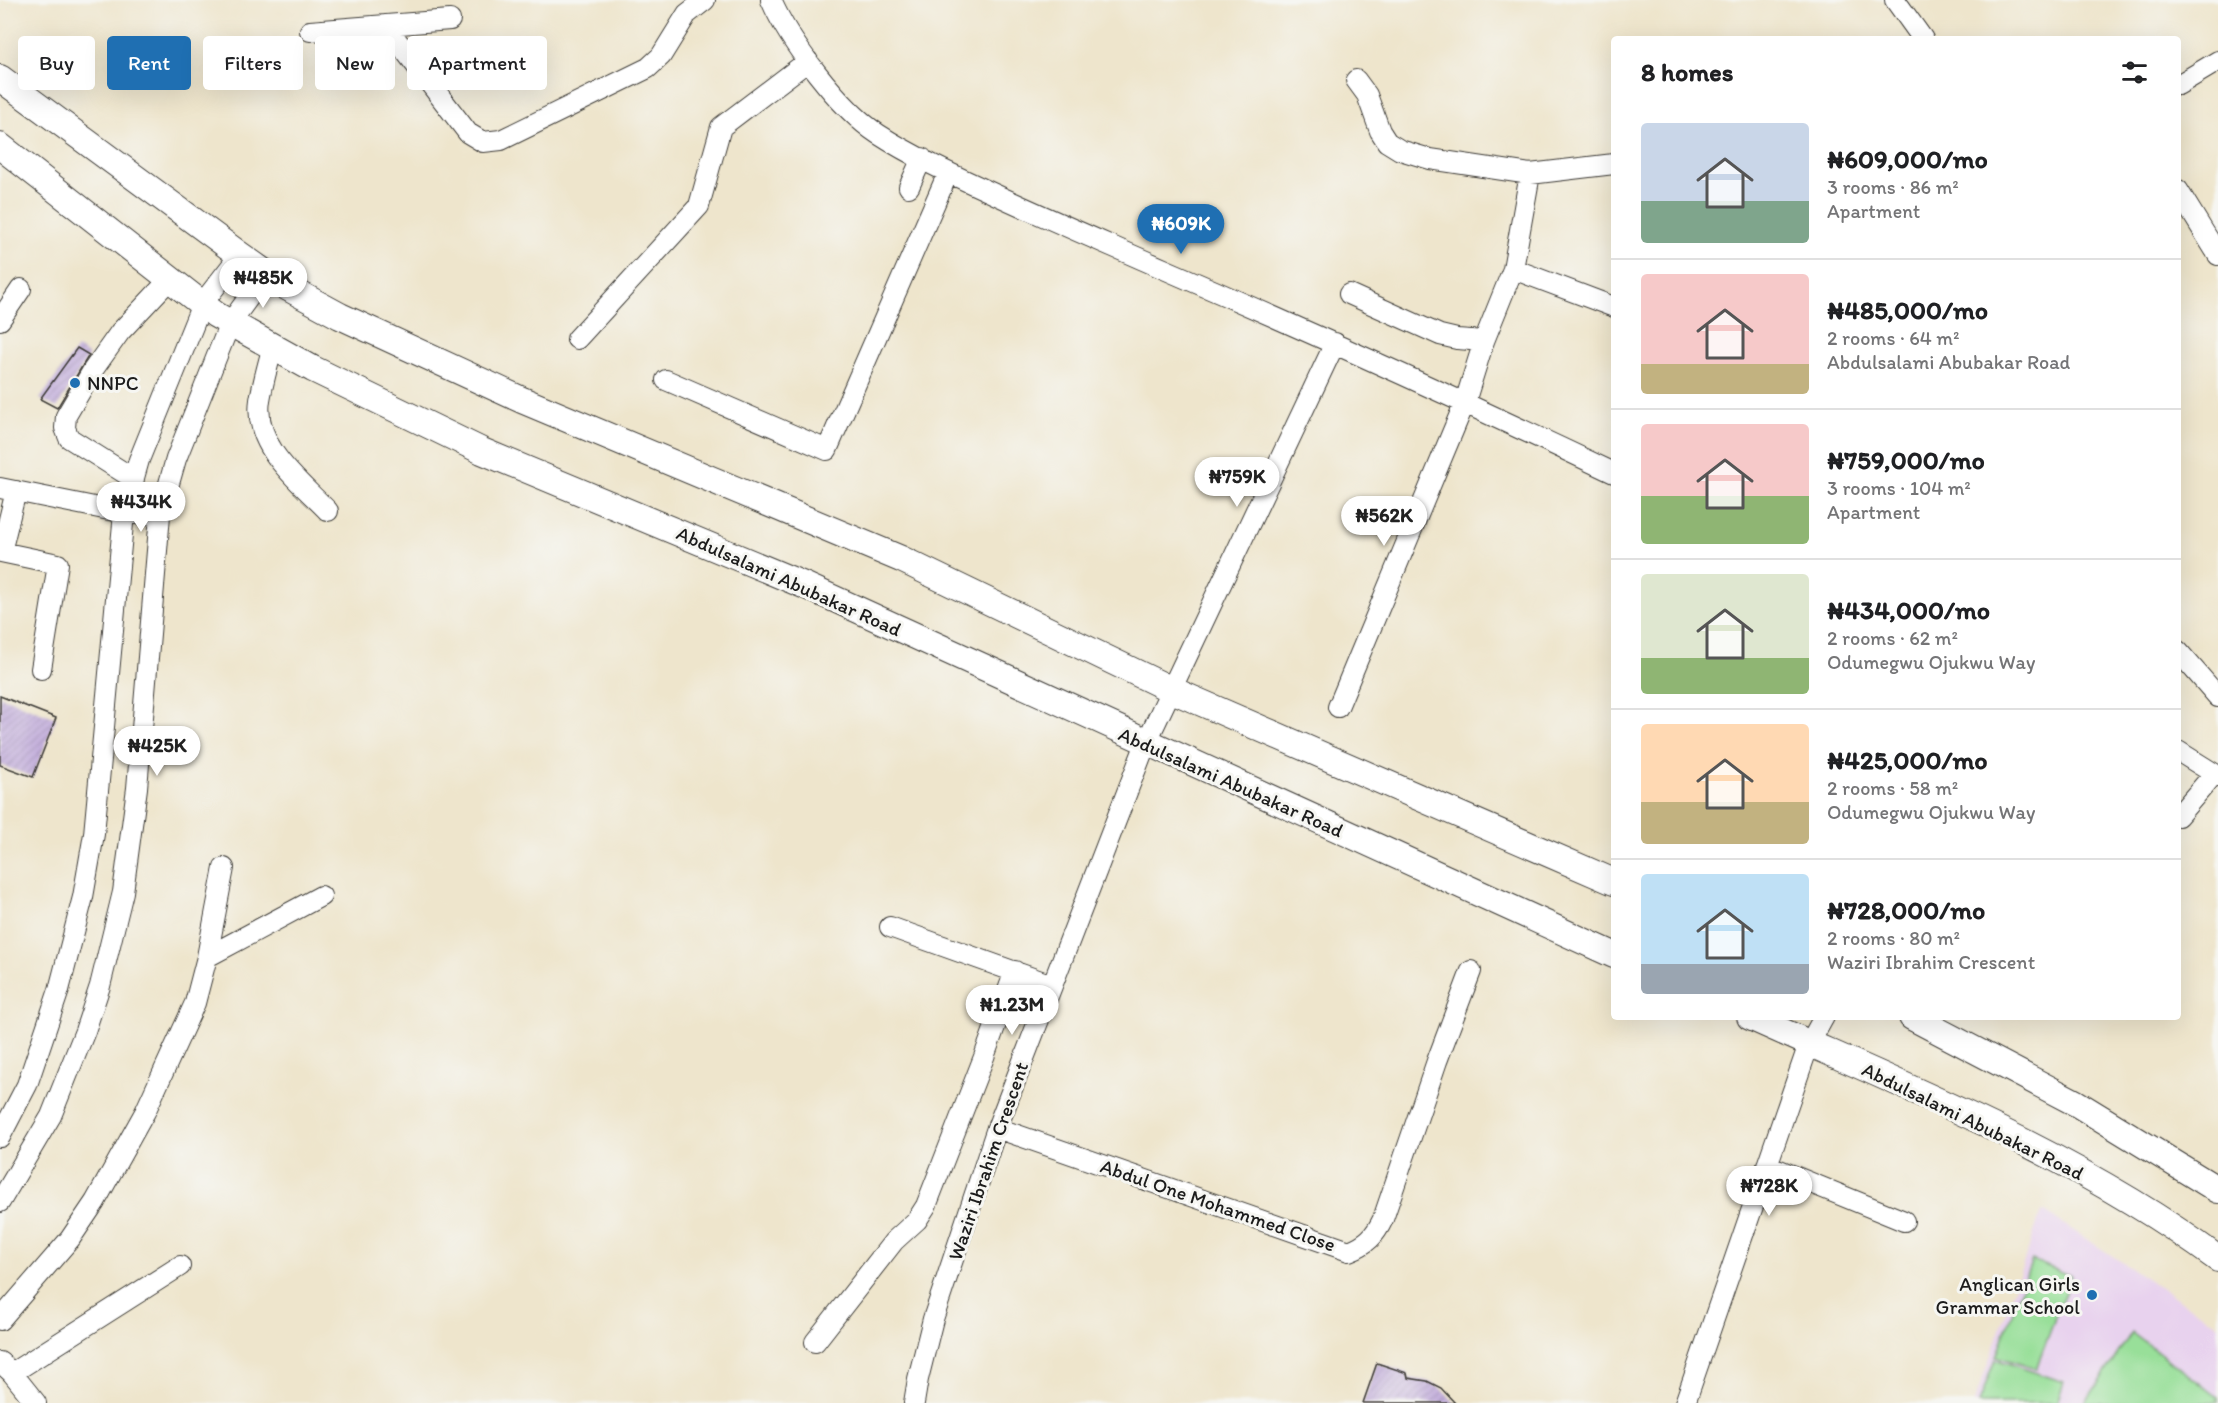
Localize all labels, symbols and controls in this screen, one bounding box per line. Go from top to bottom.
chip: Buy [18,36,95,90]
chip: Rent [107,36,191,90]
chip: Filters [203,36,303,90]
chip: New [315,36,395,90]
chip: Apartment [407,36,547,90]
text: 8 homes [1641,56,1733,88]
icon: filters [2118,56,2151,89]
text: ₦609,000/mo [1827,143,1988,175]
icon: home [1689,147,1761,219]
text: 3 rooms · 86 m² [1827,175,1959,199]
text: Apartment [1827,199,1920,223]
pin: ₦609K [1139,204,1223,255]
text: ₦609K [1151,211,1211,235]
pin: ₦485K [221,258,305,309]
text: ₦485K [233,265,293,289]
text: ₦485,000/mo [1827,294,1988,326]
icon: home [1689,298,1761,370]
text: 2 rooms · 64 m² [1827,326,1959,350]
text: Abdulsalami Abubakar Road [1827,350,2070,374]
place label: NNPC [87,371,139,395]
marker: NNPC [68,376,82,390]
text: ₦759,000/mo [1827,444,1985,476]
icon: home [1689,448,1761,520]
pin: ₦759K [1195,457,1279,508]
text: ₦759K [1209,464,1266,488]
text: 3 rooms · 104 m² [1827,476,1971,500]
pin: ₦434K [99,482,183,533]
text: ₦434K [110,489,172,513]
pin: ₦562K [1342,496,1426,547]
text: Apartment [1827,500,1920,524]
text: ₦562K [1355,503,1413,527]
street label: Abdulsalami Abubakar Road [673,521,905,642]
text: ₦434,000/mo [1827,594,1990,626]
icon: home [1689,598,1761,670]
text: 2 rooms · 62 m² [1827,626,1958,650]
text: Odumegwu Ojukwu Way [1827,650,2035,674]
street label: Abdulsalami Abubakar Road [1115,722,1347,843]
pin: ₦425K [115,726,199,777]
text: ₦425K [127,733,187,757]
text: ₦425,000/mo [1827,744,1988,776]
icon: home [1689,748,1761,820]
text: 2 rooms · 58 m² [1827,776,1958,800]
text: Odumegwu Ojukwu Way [1827,800,2035,824]
text: ₦728,000/mo [1827,894,1985,926]
icon: home [1689,898,1761,970]
text: 2 rooms · 80 m² [1827,926,1960,950]
text: Waziri Ibrahim Crescent [1827,950,2035,974]
pin: ₦1.23M [963,985,1061,1036]
text: ₦1.23M [980,992,1044,1016]
street label: Abdulsalami Abubakar Road [1858,1057,2088,1185]
street label: Waziri Ibrahim Crescent [943,1058,1033,1263]
street label: Abdul One Mohammed Close [1097,1153,1339,1257]
pin: ₦728K [1727,1166,1811,1217]
text: ₦728K [1740,1173,1798,1197]
place label: Anglican Girls Grammar School [1936,1272,2080,1319]
marker: Anglican Girls Grammar School [2085,1288,2099,1302]

